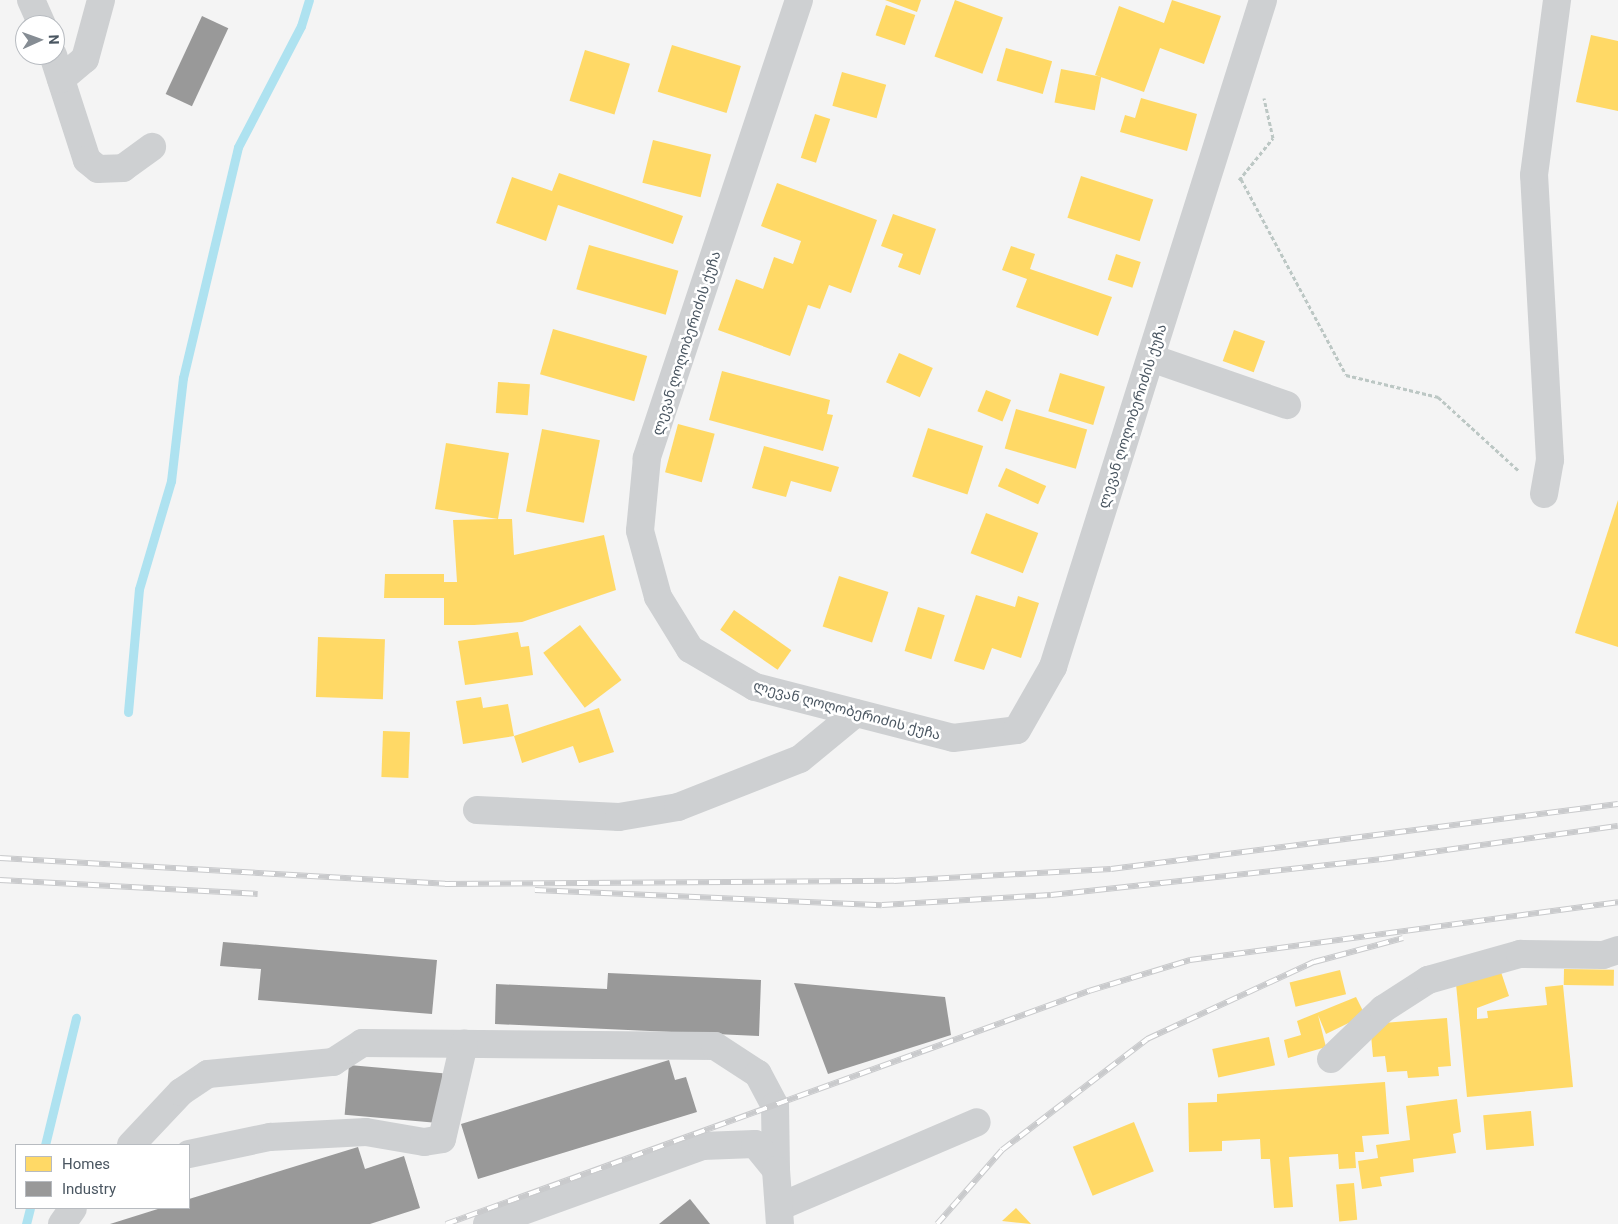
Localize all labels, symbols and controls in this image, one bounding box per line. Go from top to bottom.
north arrow [15,15,65,65]
text: N [46,34,62,45]
street label: ლევან ღოღობერიძის ქუჩა [648,249,724,437]
street label: ლევან ღოღობერიძის ქუჩა [1094,322,1170,510]
street label: ლევან ღოღობერიძის ქუჩა [752,677,942,743]
legend [15,1144,190,1209]
text: Homes [62,1155,110,1173]
text: Industry [62,1180,116,1198]

